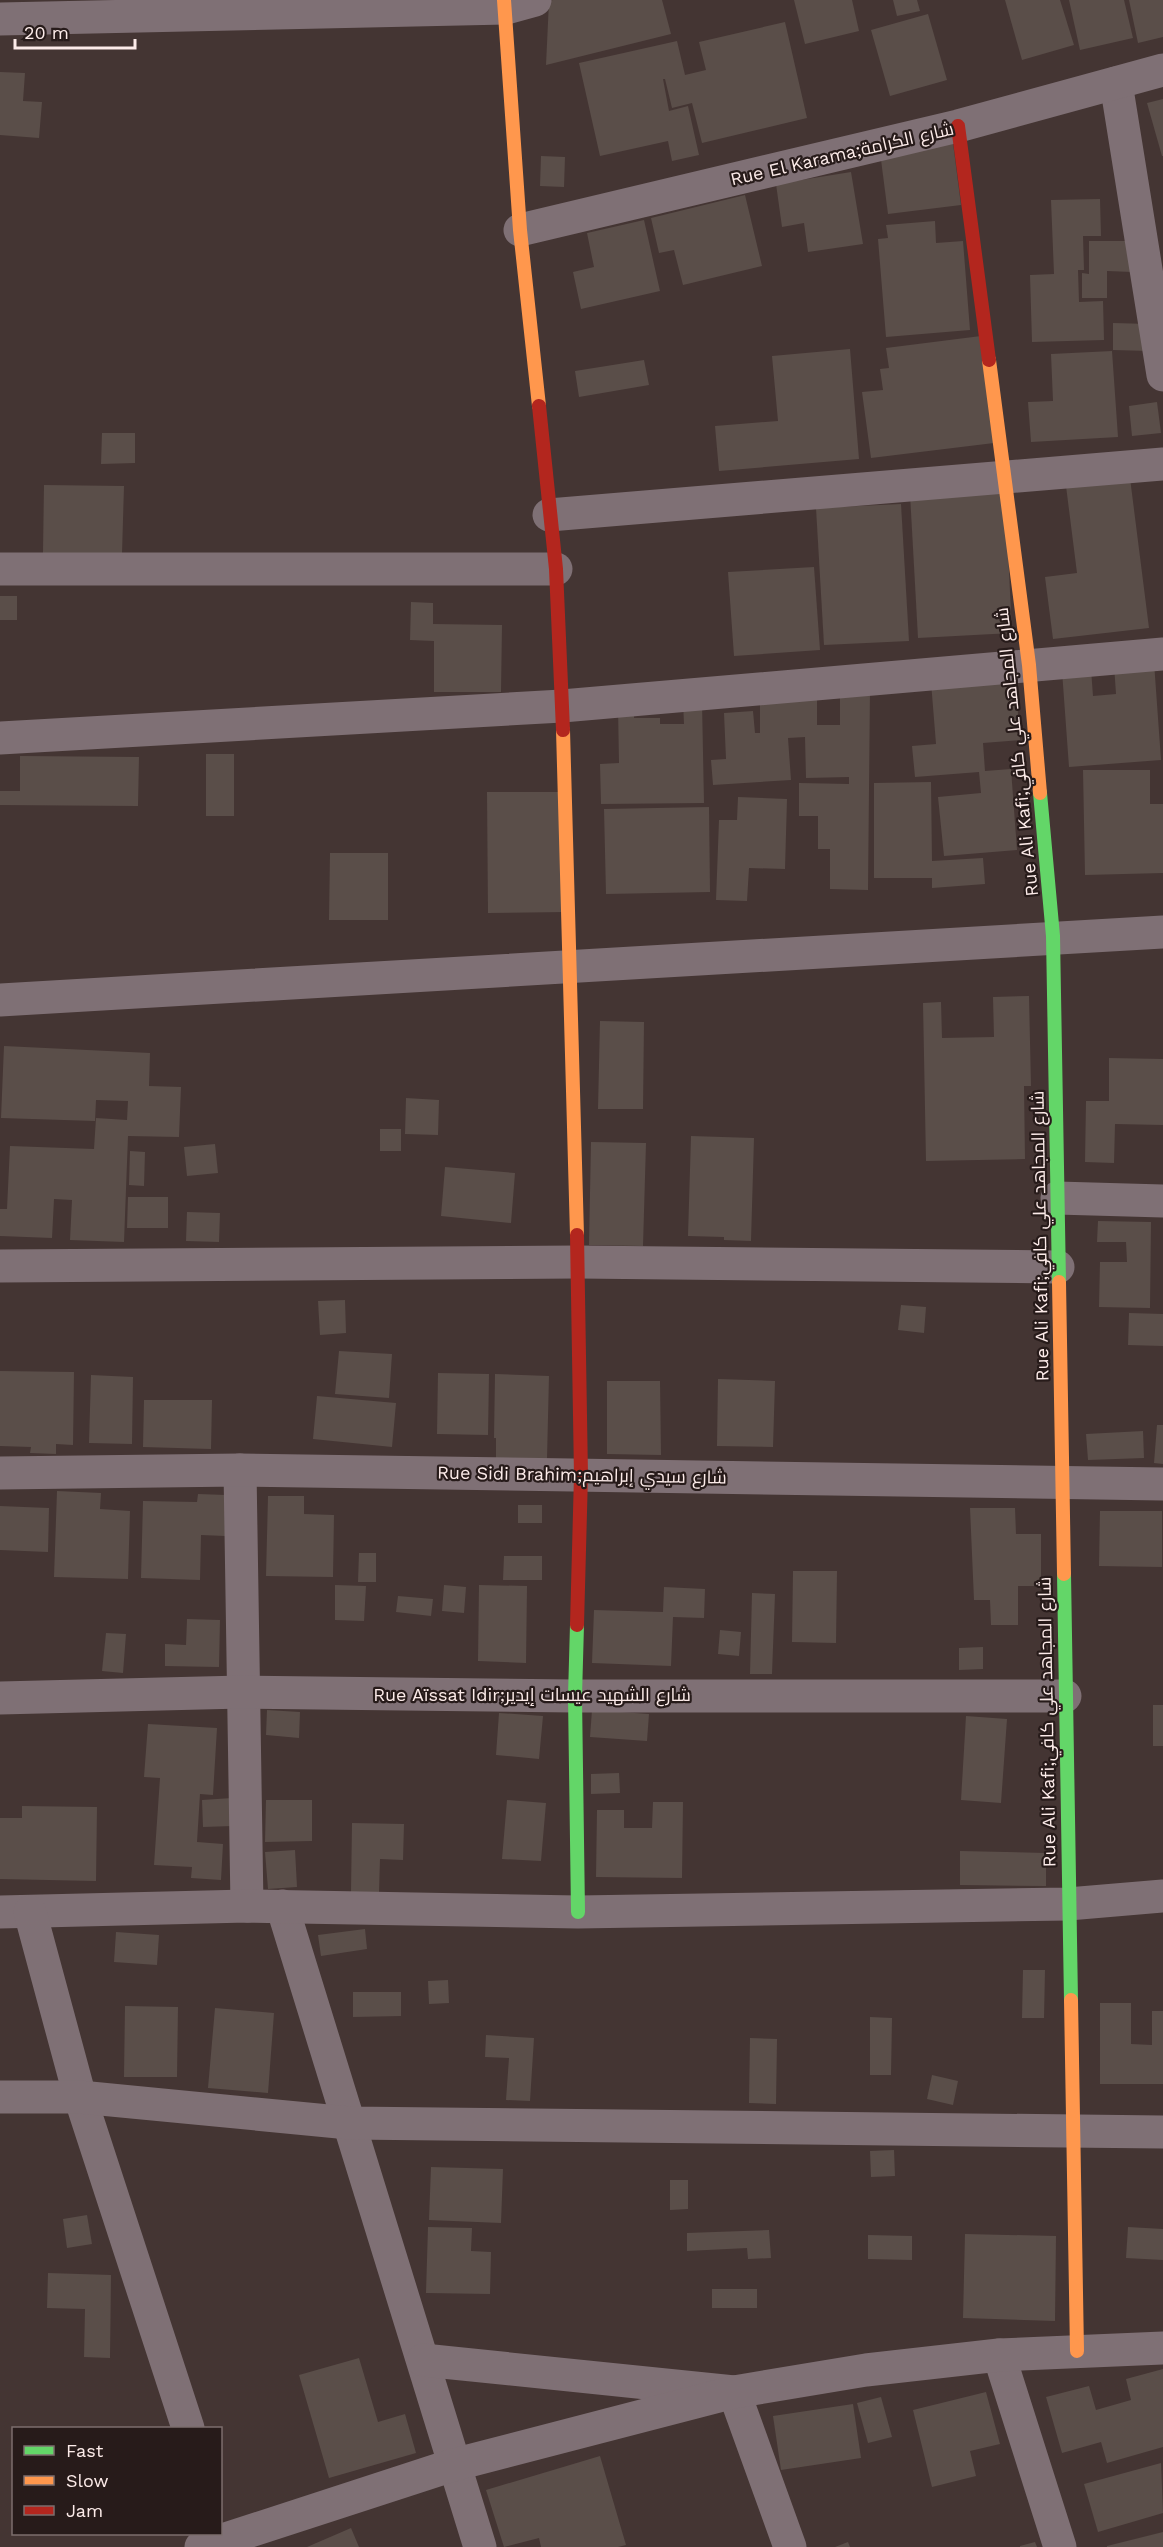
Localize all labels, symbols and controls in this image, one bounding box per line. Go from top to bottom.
scale bar [15,12,135,50]
text: 20 m [24,22,69,43]
street label: Rue El Karama;شارع الكرامة [728,118,956,191]
street label: Rue Ali Kafi;شارع المجاهد علي كافي [991,606,1046,898]
street label: Rue Ali Kafi;شارع المجاهد علي كافي [1026,1090,1057,1381]
street label: Rue Sidi Brahim;شارع سيدي إبراهيم [437,1461,727,1492]
street label: Rue Ali Kafi;شارع المجاهد علي كافي [1033,1576,1064,1867]
street label: Rue Aïssat Idir;شارع الشهيد عيسات إيدير [373,1684,691,1707]
legend [12,2427,222,2535]
text: Fast [66,2440,104,2461]
text: Slow [66,2470,109,2491]
text: Jam [66,2500,103,2521]

